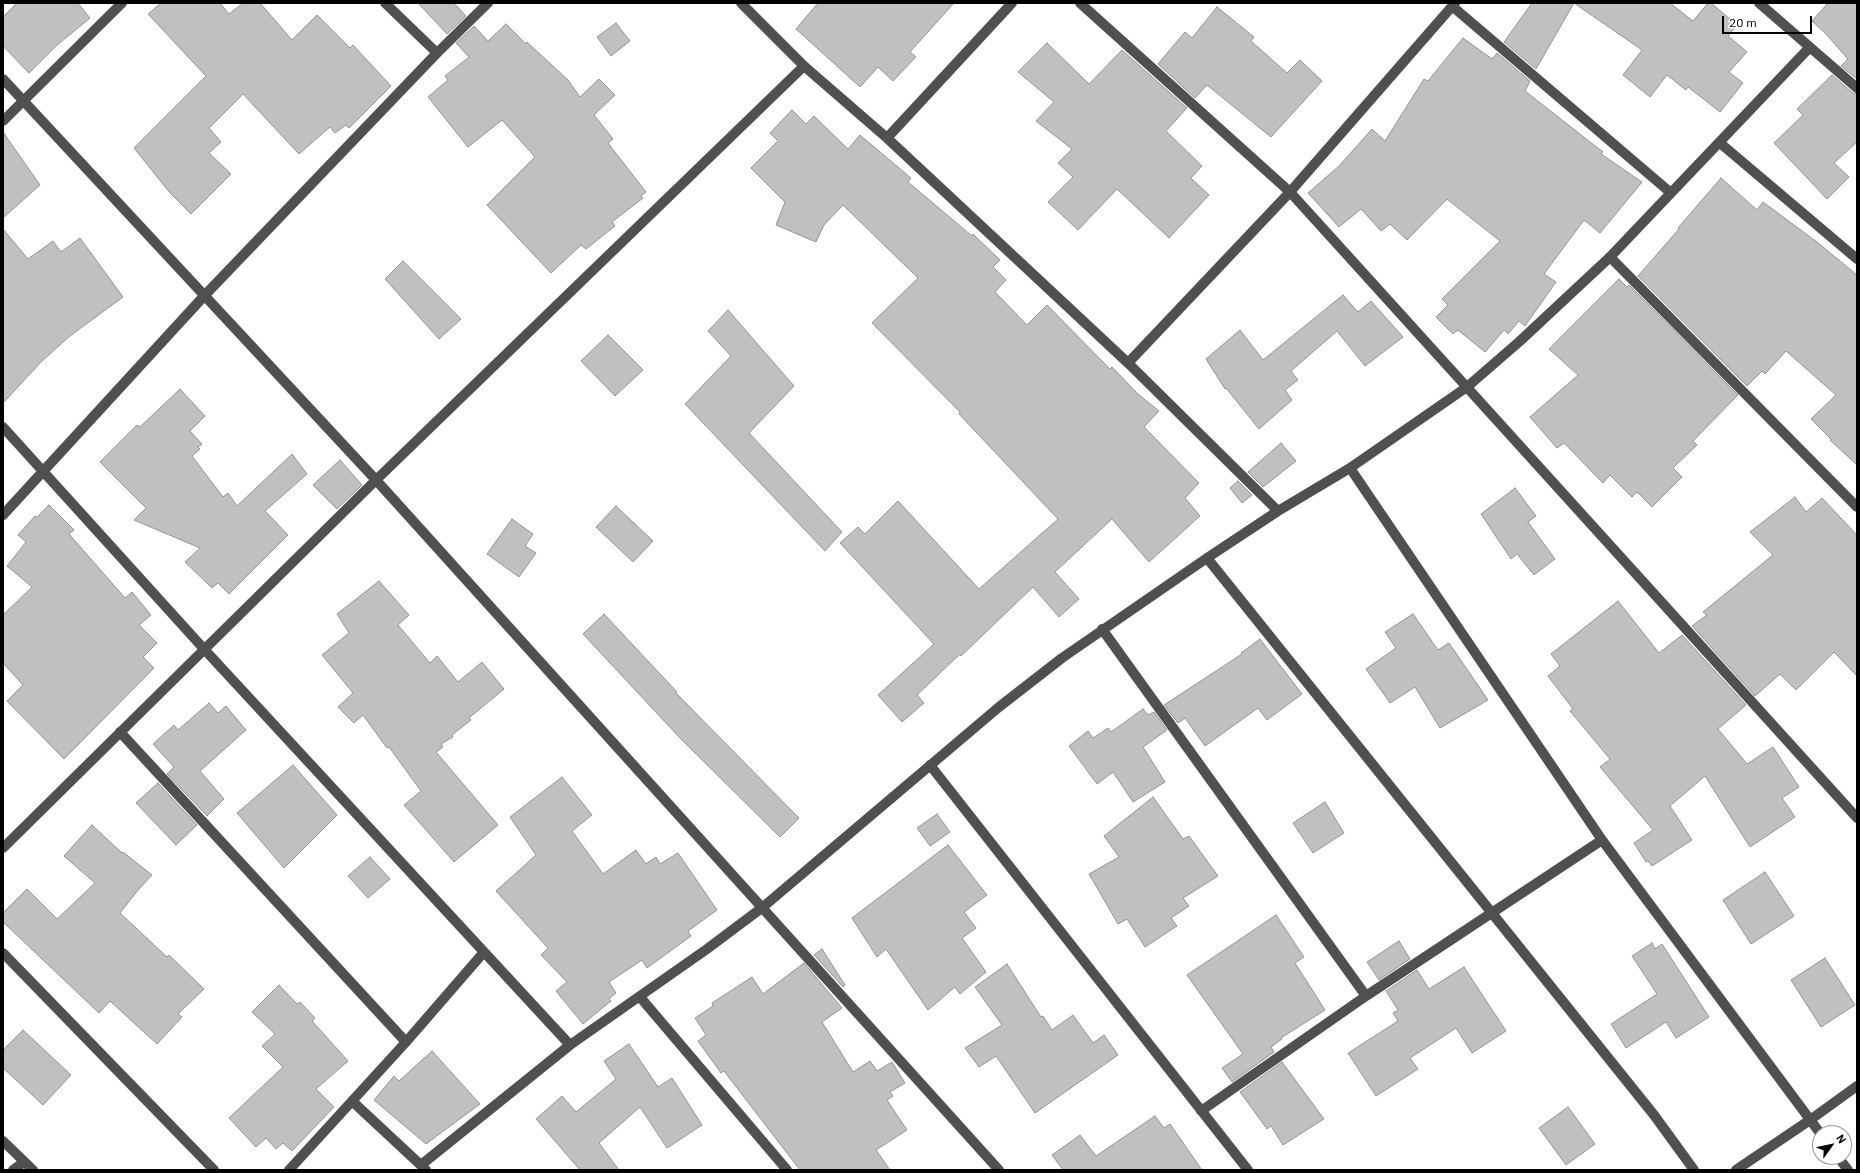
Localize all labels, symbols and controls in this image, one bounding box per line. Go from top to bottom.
scale bar [1724,8,1814,34]
text: 20 m [1729,15,1757,30]
north arrow [1812,1125,1852,1165]
text: N [1833,1132,1849,1146]

